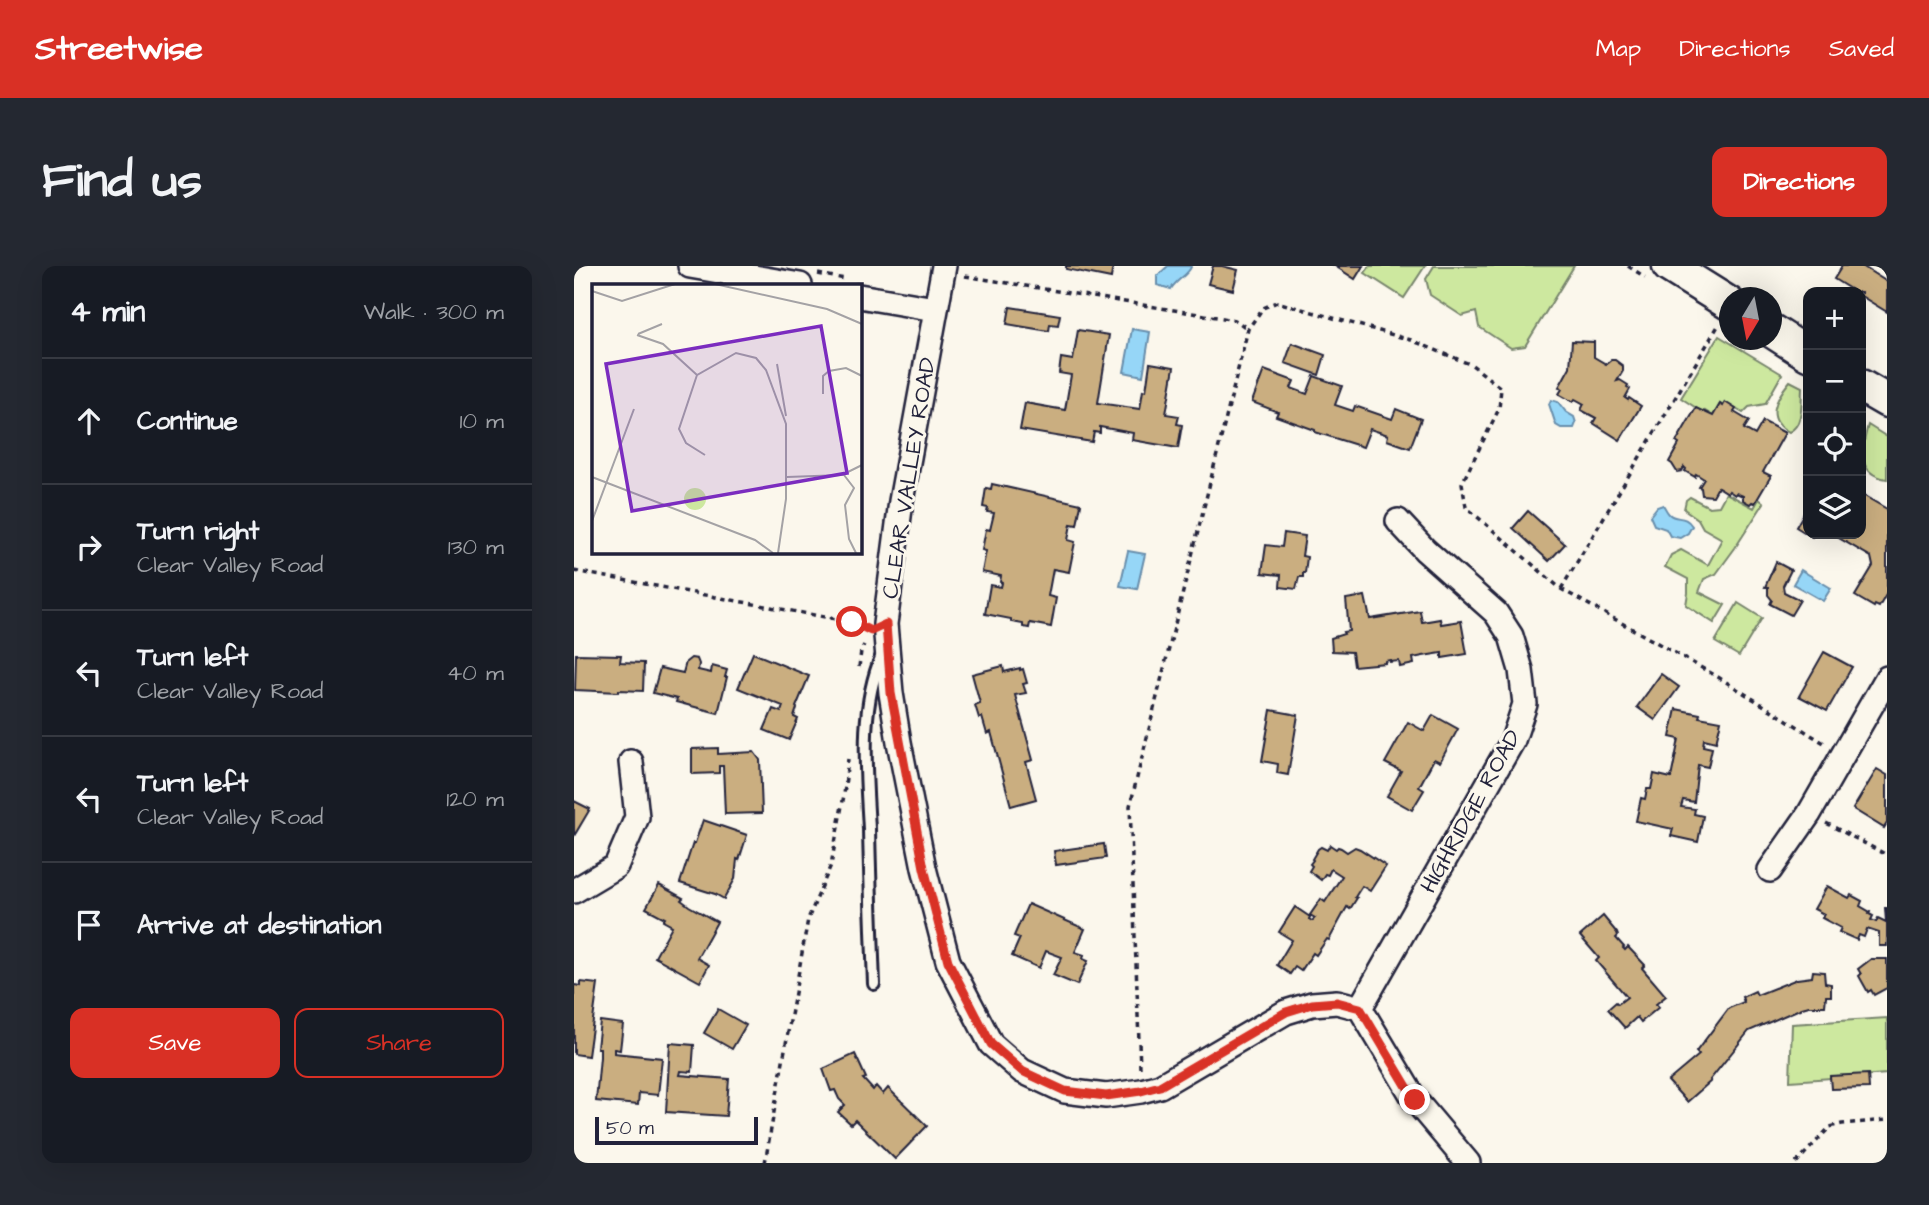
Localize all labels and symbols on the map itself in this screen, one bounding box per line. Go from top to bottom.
inset map [592,284,861,553]
north arrow [1719,287,1782,350]
street label: CLEAR VALLEY ROAD [874,355,944,601]
route start [836,606,867,637]
street label: HIGHRIDGE ROAD [1413,724,1529,899]
route end [1399,1084,1430,1115]
scale bar [595,1114,758,1146]

